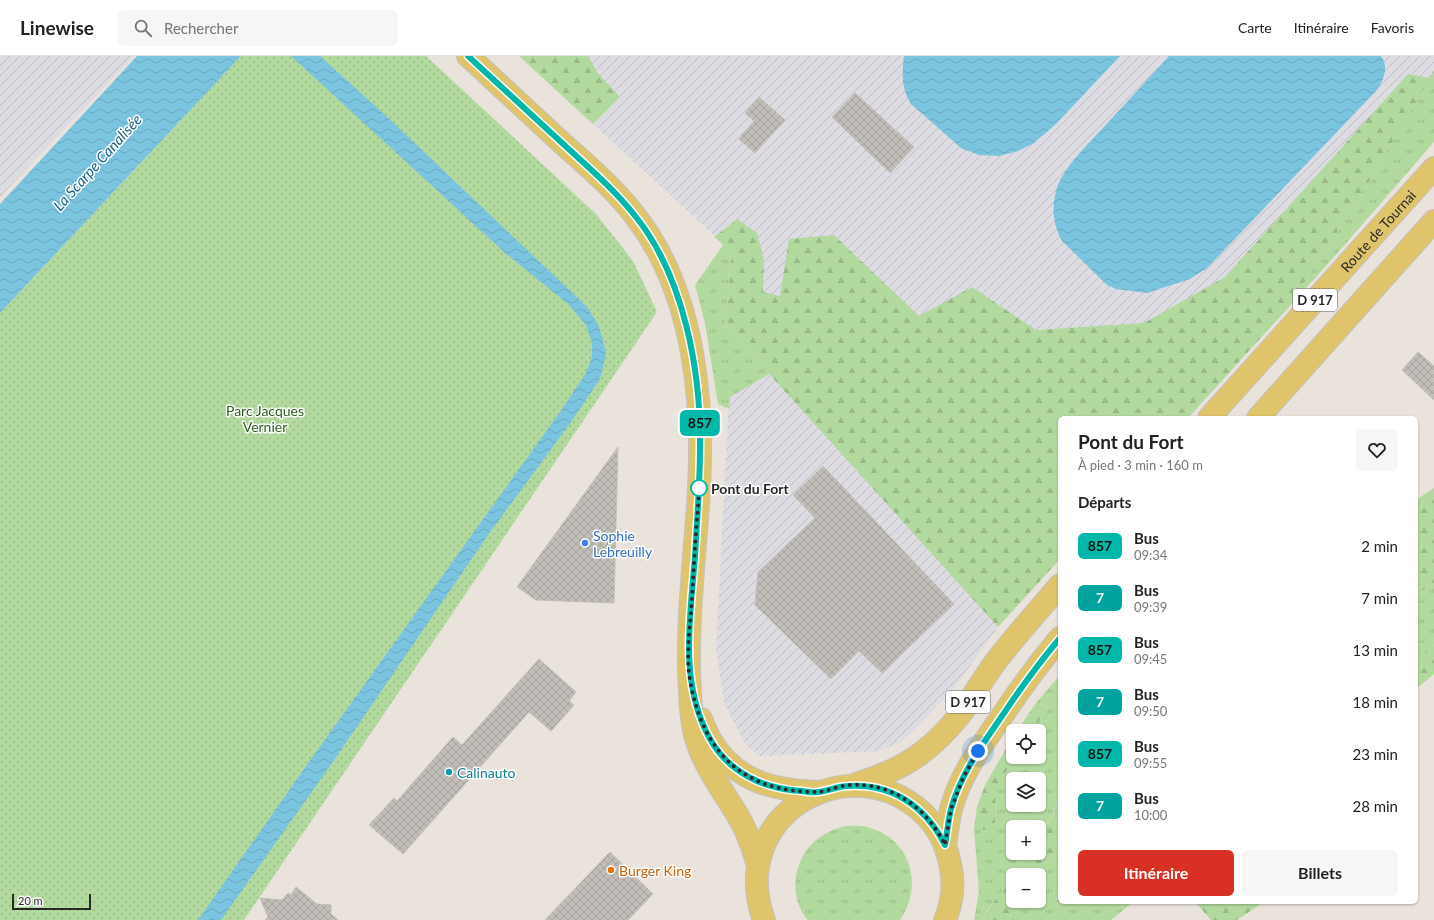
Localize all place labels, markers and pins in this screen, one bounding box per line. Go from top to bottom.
marker: Pont du Fort [690,479,708,497]
place label: Pont du Fort [711,480,790,497]
place label: Sophie Lebreuilly [593,527,653,560]
marker: Sophie Lebreuilly [580,538,590,548]
place label: Calinauto [457,764,516,781]
marker: Calinauto [444,767,454,777]
place label: Burger King [619,862,691,879]
marker: Burger King [606,865,616,875]

